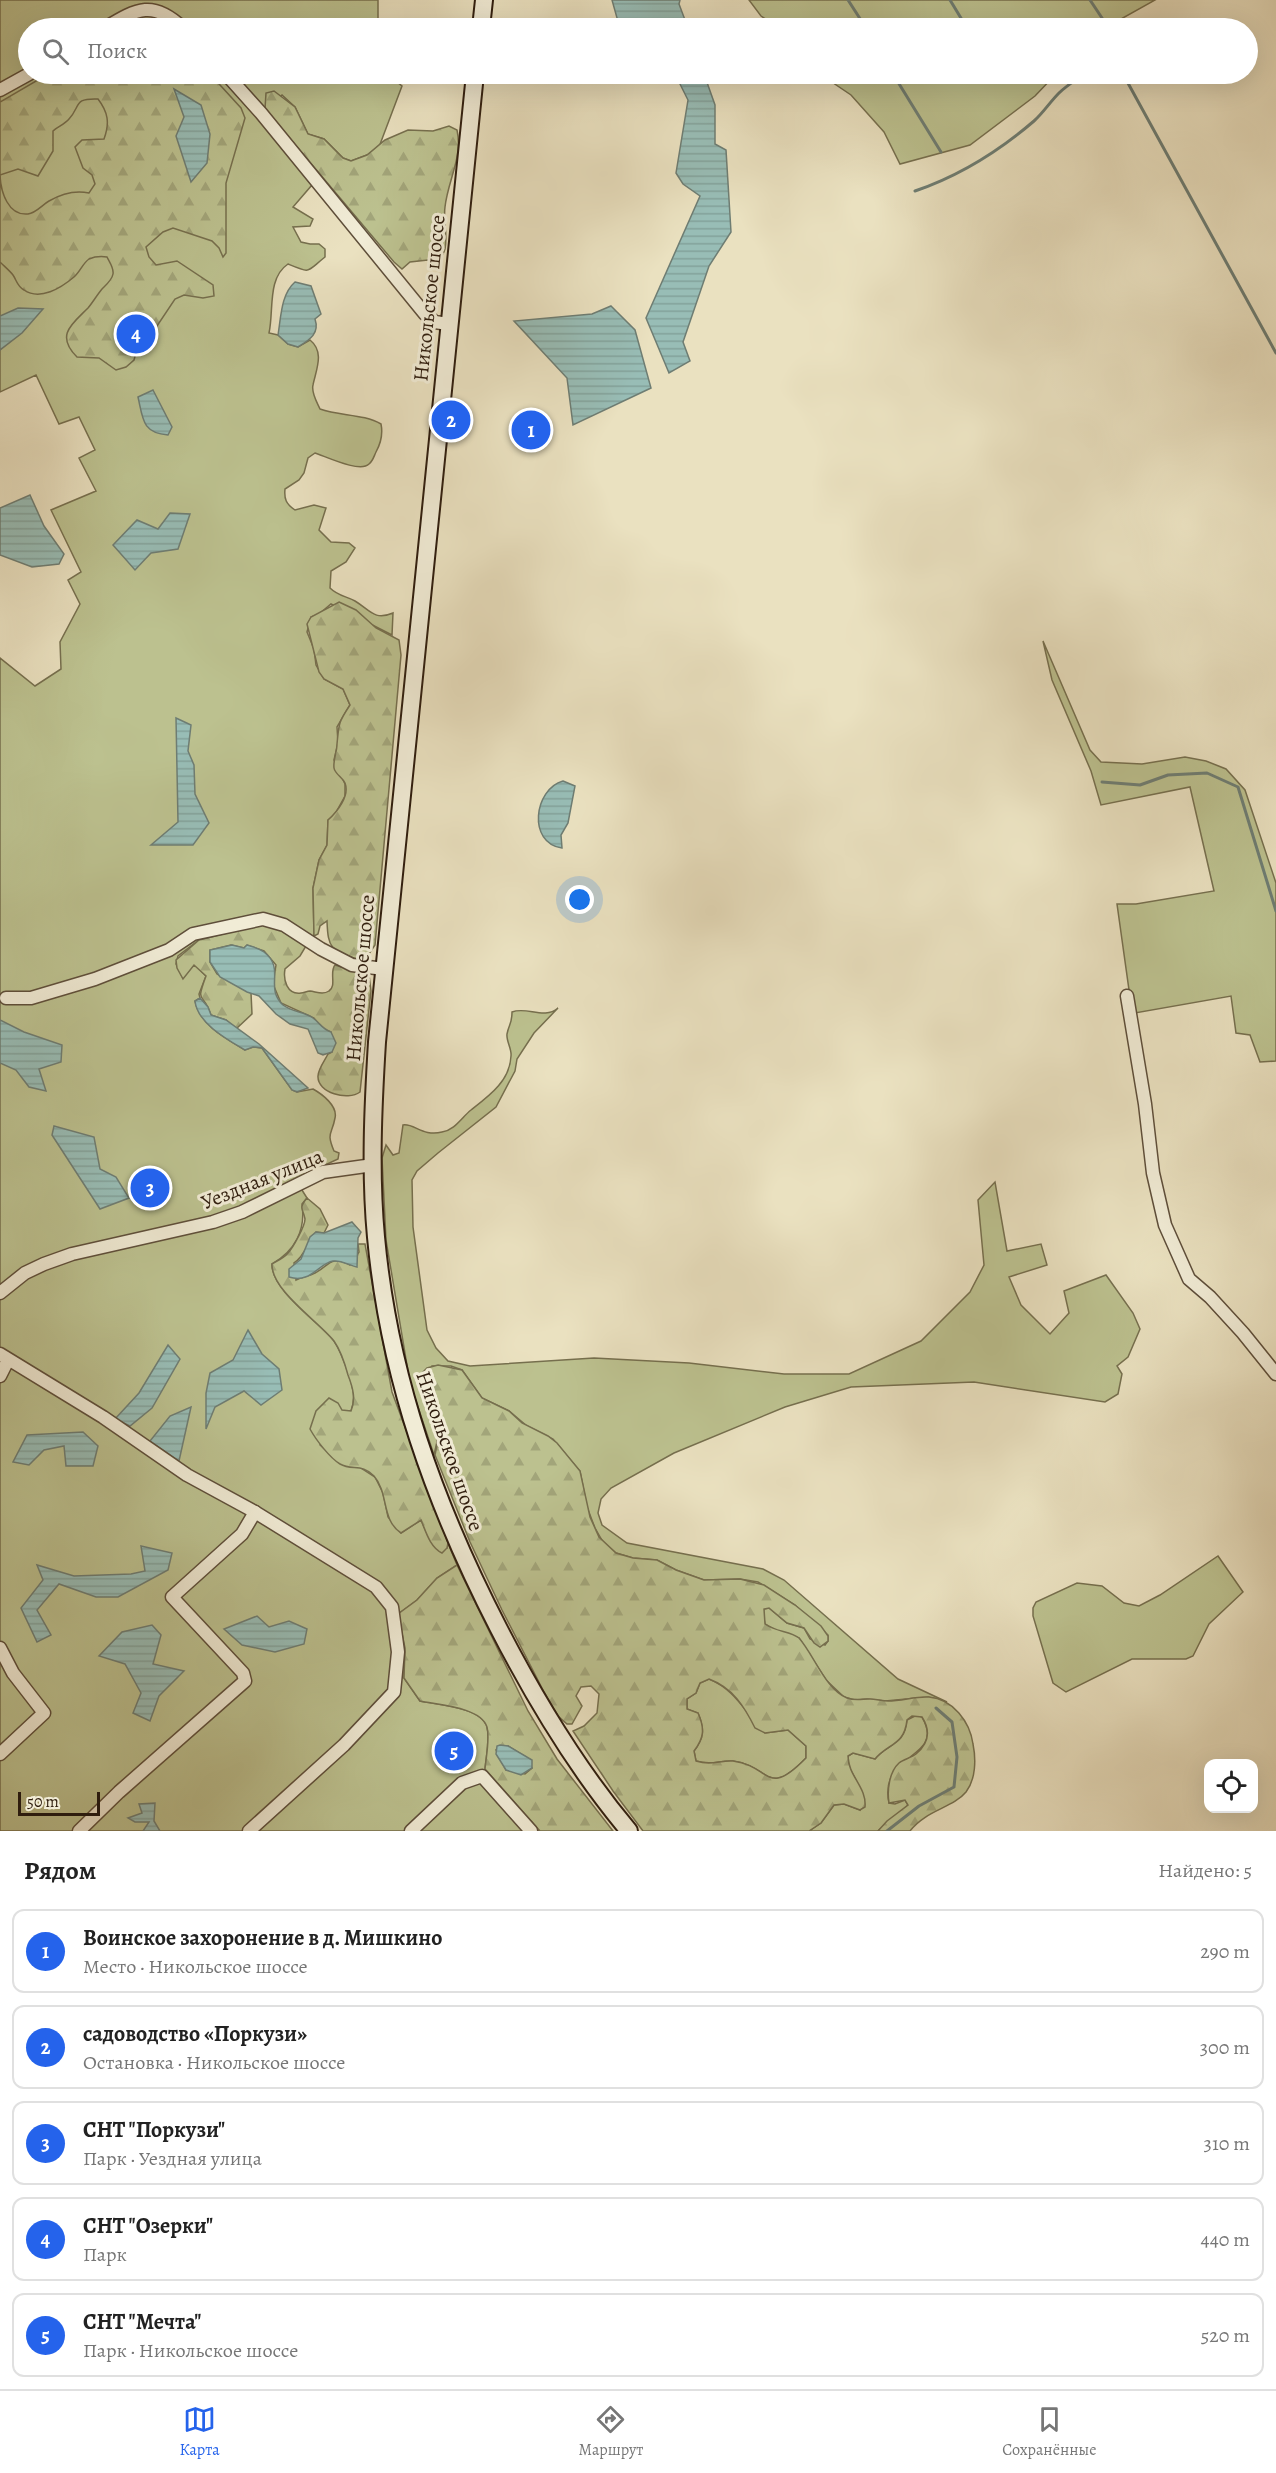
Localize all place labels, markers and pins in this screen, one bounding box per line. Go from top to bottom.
pin: 4 [116,312,156,356]
pin: 2 [432,398,470,442]
pin: 1 [512,408,550,452]
pin: 3 [130,1166,170,1210]
pin: 5 [434,1728,474,1774]

